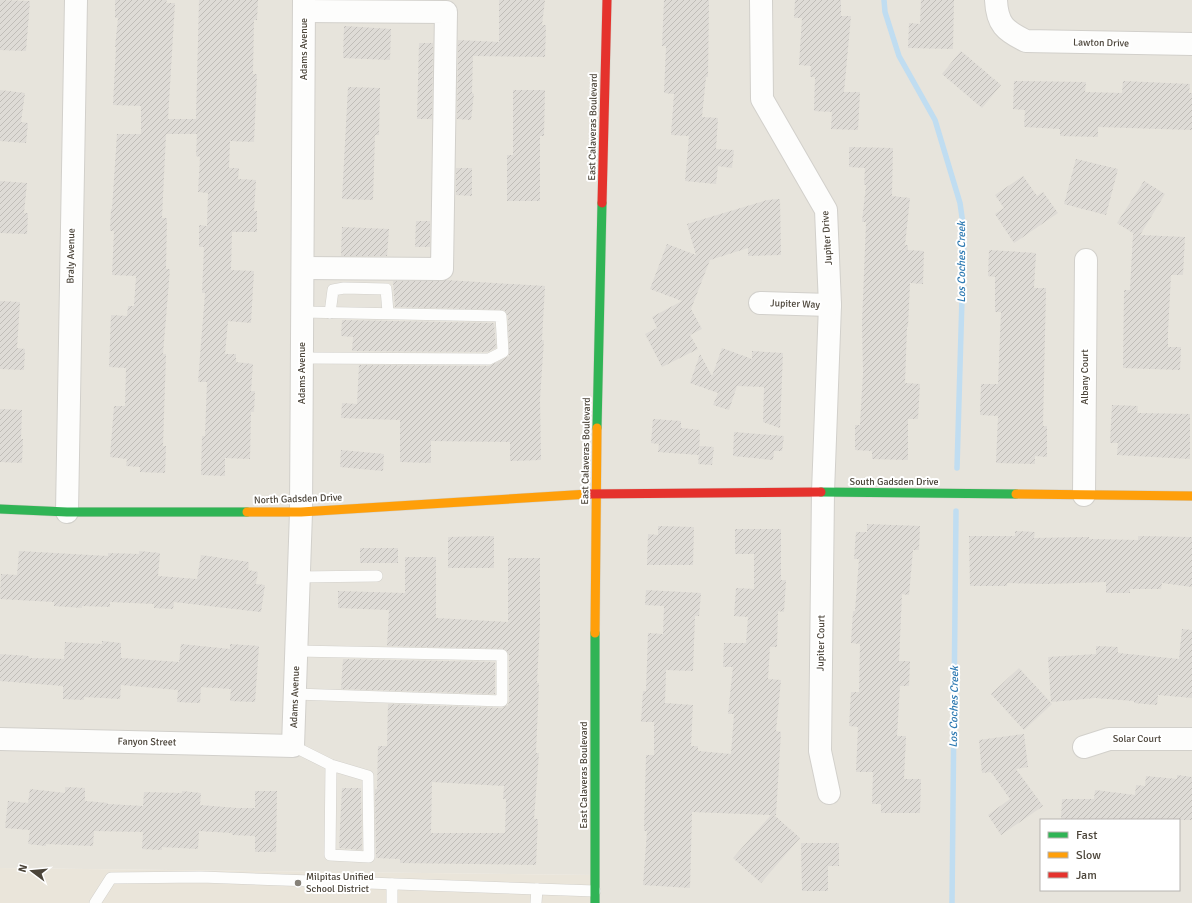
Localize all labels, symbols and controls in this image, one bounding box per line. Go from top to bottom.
street label: Adams Avenue [298,18,310,80]
street label: Lawton Drive [1073,37,1129,49]
street label: East Calaveras Boulevard [586,73,600,181]
street label: Jupiter Drive [819,210,835,266]
water label: Los Coches Creek [955,220,968,303]
street label: Braly Avenue [65,228,77,284]
street label: Jupiter Way [770,297,820,311]
street label: Adams Avenue [296,342,308,404]
street label: Albany Court [1079,349,1091,405]
street label: East Calaveras Boulevard [579,397,593,505]
street label: South Gadsden Drive [850,476,938,488]
street label: North Gadsden Drive [254,491,342,507]
street label: Jupiter Court [815,614,827,671]
water label: Los Coches Creek [947,665,961,748]
street label: Adams Avenue [288,666,302,728]
street label: East Calaveras Boulevard [578,721,590,829]
street label: Solar Court [1113,733,1162,745]
street label: Fanyon Street [118,735,177,749]
legend [1040,819,1180,891]
text: Fast [1076,828,1097,843]
text: Slow [1076,848,1101,863]
north arrow [12,851,52,891]
text: N [16,863,30,874]
text: Jam [1076,868,1097,883]
place label: Milpitas Unified School District [306,871,374,895]
marker: Milpitas Unified School District [293,878,303,888]

